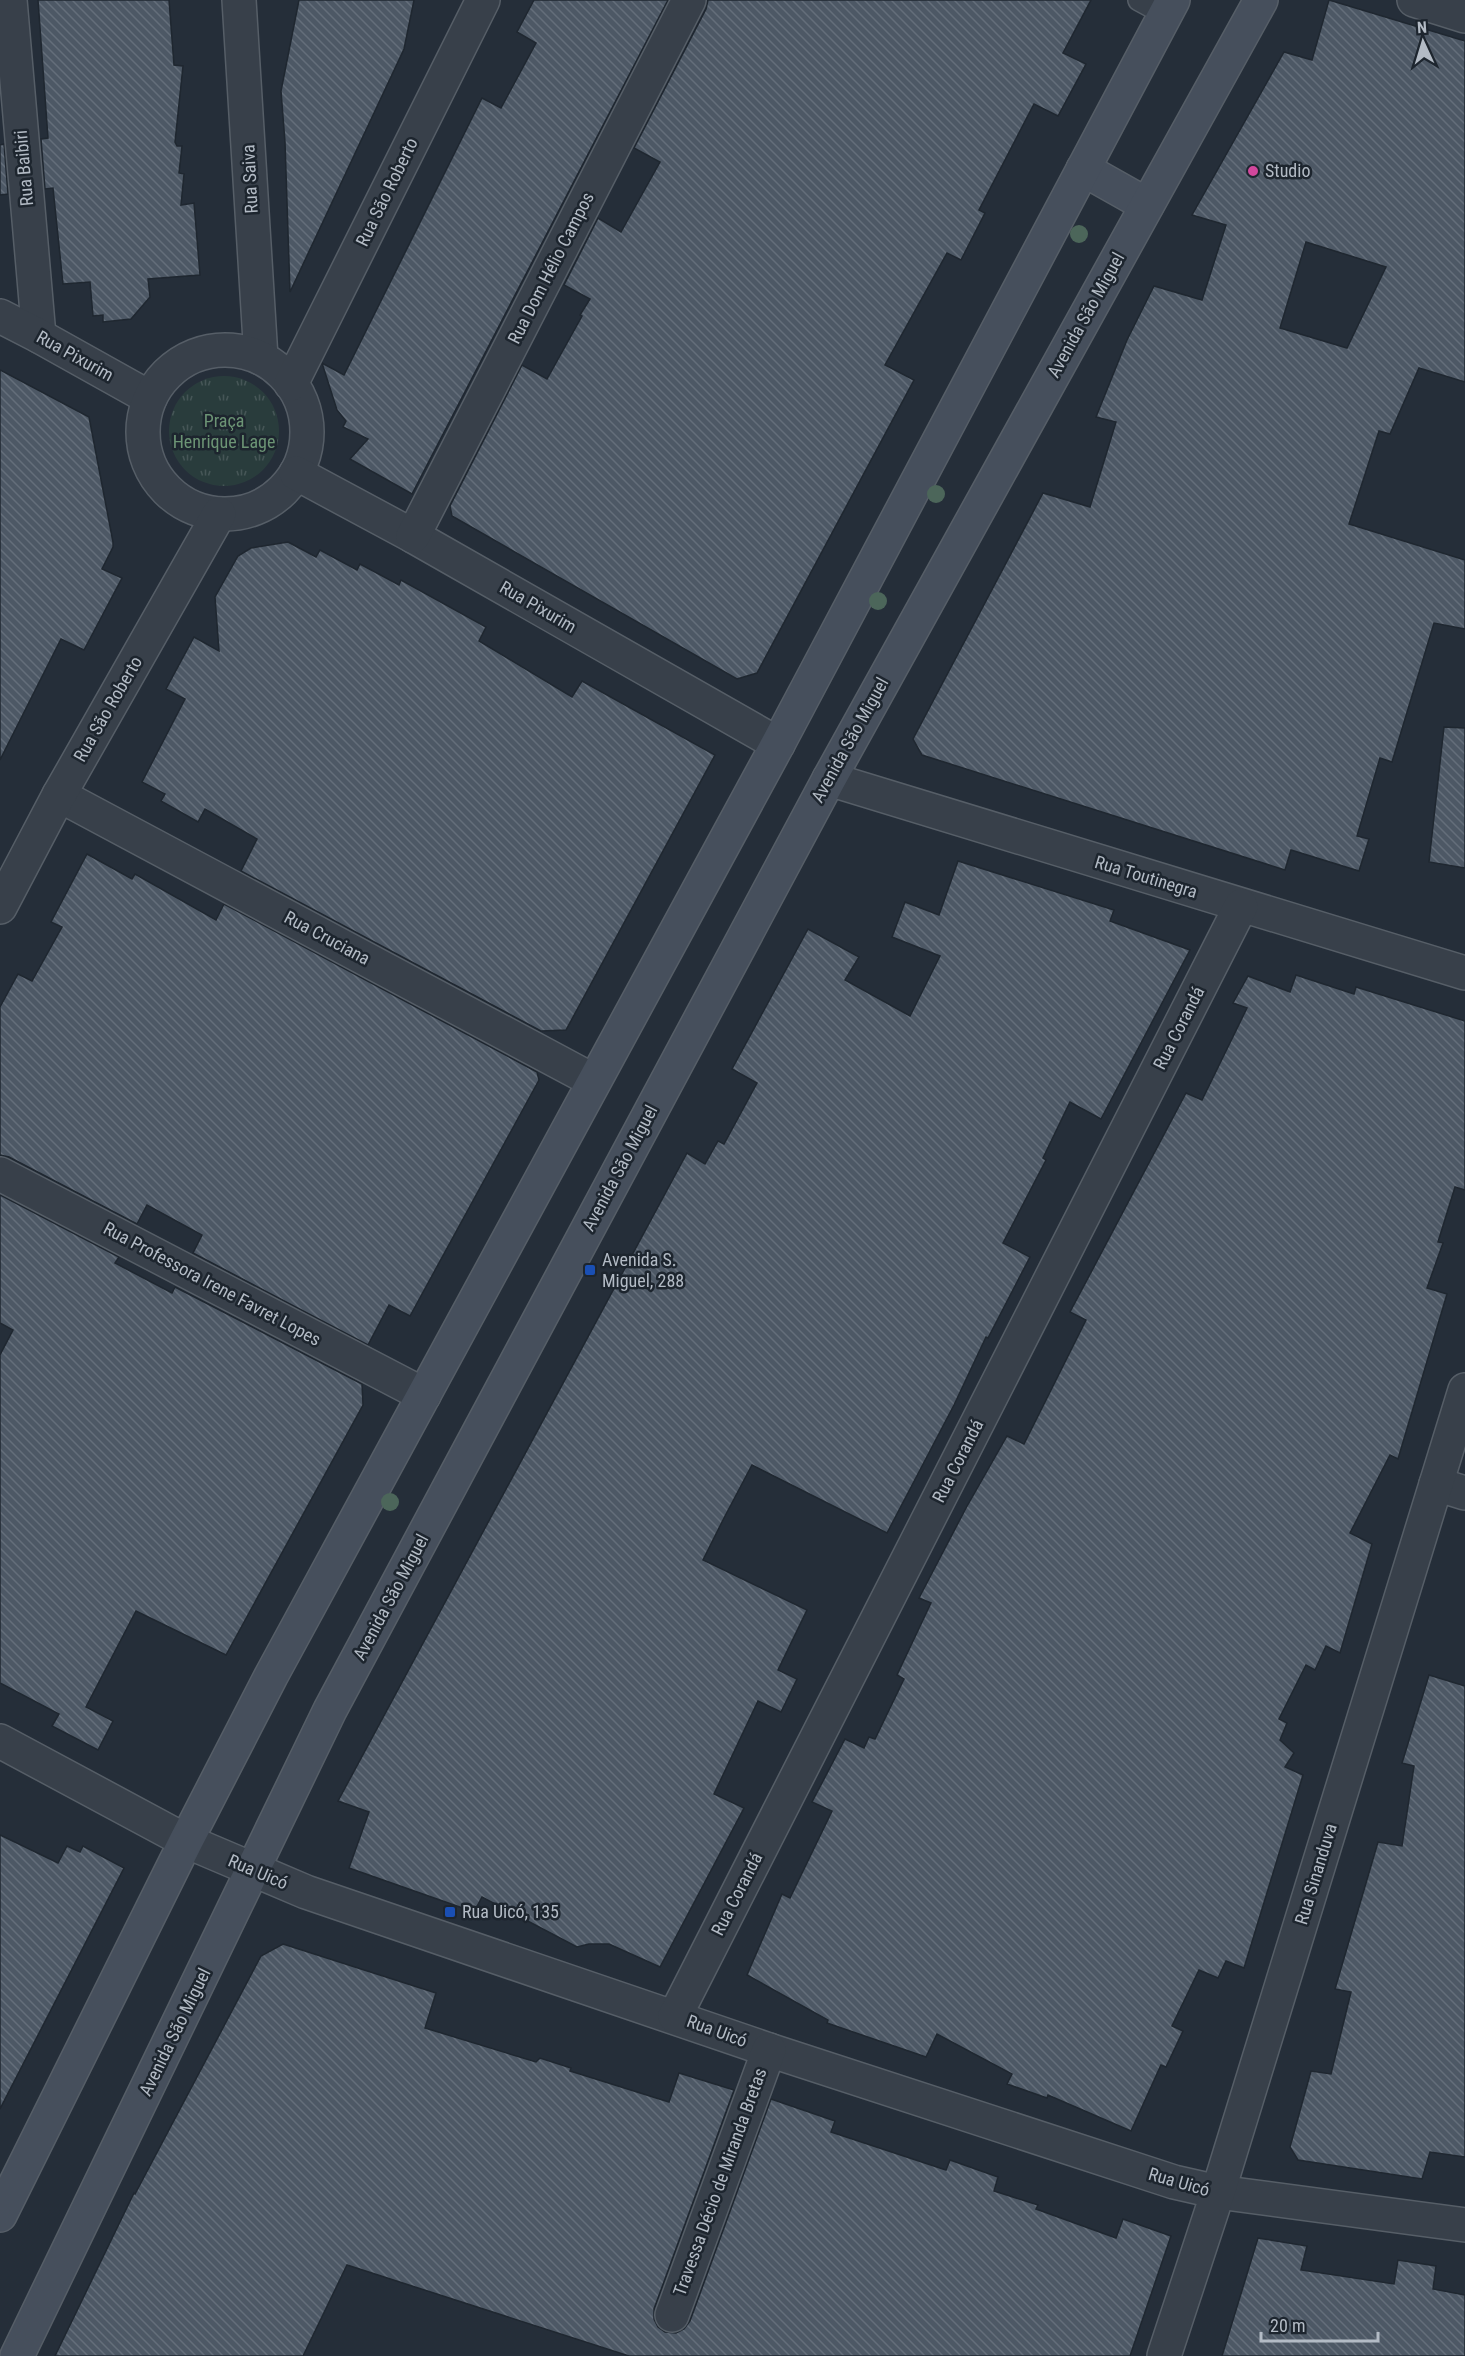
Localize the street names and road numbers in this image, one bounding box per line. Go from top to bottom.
street label: Rua Baibiri [10,129,37,207]
street label: Rua São Roberto [351,134,422,249]
street label: Rua Saiva [237,144,262,214]
street label: Rua Dom Hélio Campos [503,188,598,347]
street label: Avenida São Miguel [1043,249,1129,381]
street label: Rua Pixurim [33,326,117,385]
street label: Rua Pixurim [496,576,580,637]
street label: Rua São Roberto [69,652,146,765]
street label: Avenida São Miguel [807,674,893,806]
street label: Rua Toutinegra [1092,851,1200,902]
street label: Rua Cruciana [281,906,374,969]
street label: Rua Corandá [1149,983,1208,1073]
street label: Avenida São Miguel [578,1101,662,1234]
street label: Rua Professora Irene Favret Lopes [100,1217,324,1350]
street label: Rua Corandá [928,1416,987,1506]
street label: Avenida São Miguel [349,1530,433,1663]
street label: Rua Sinanduva [1290,1821,1341,1927]
street label: Rua Corandá [707,1849,766,1939]
street label: Rua Uicó [225,1850,291,1893]
street label: Avenida São Miguel [135,1964,215,2099]
street label: Rua Uicó [684,2010,750,2051]
street label: Travessa Décio de Miranda Bretas [668,2065,771,2299]
street label: Rua Uicó [1146,2163,1212,2200]

